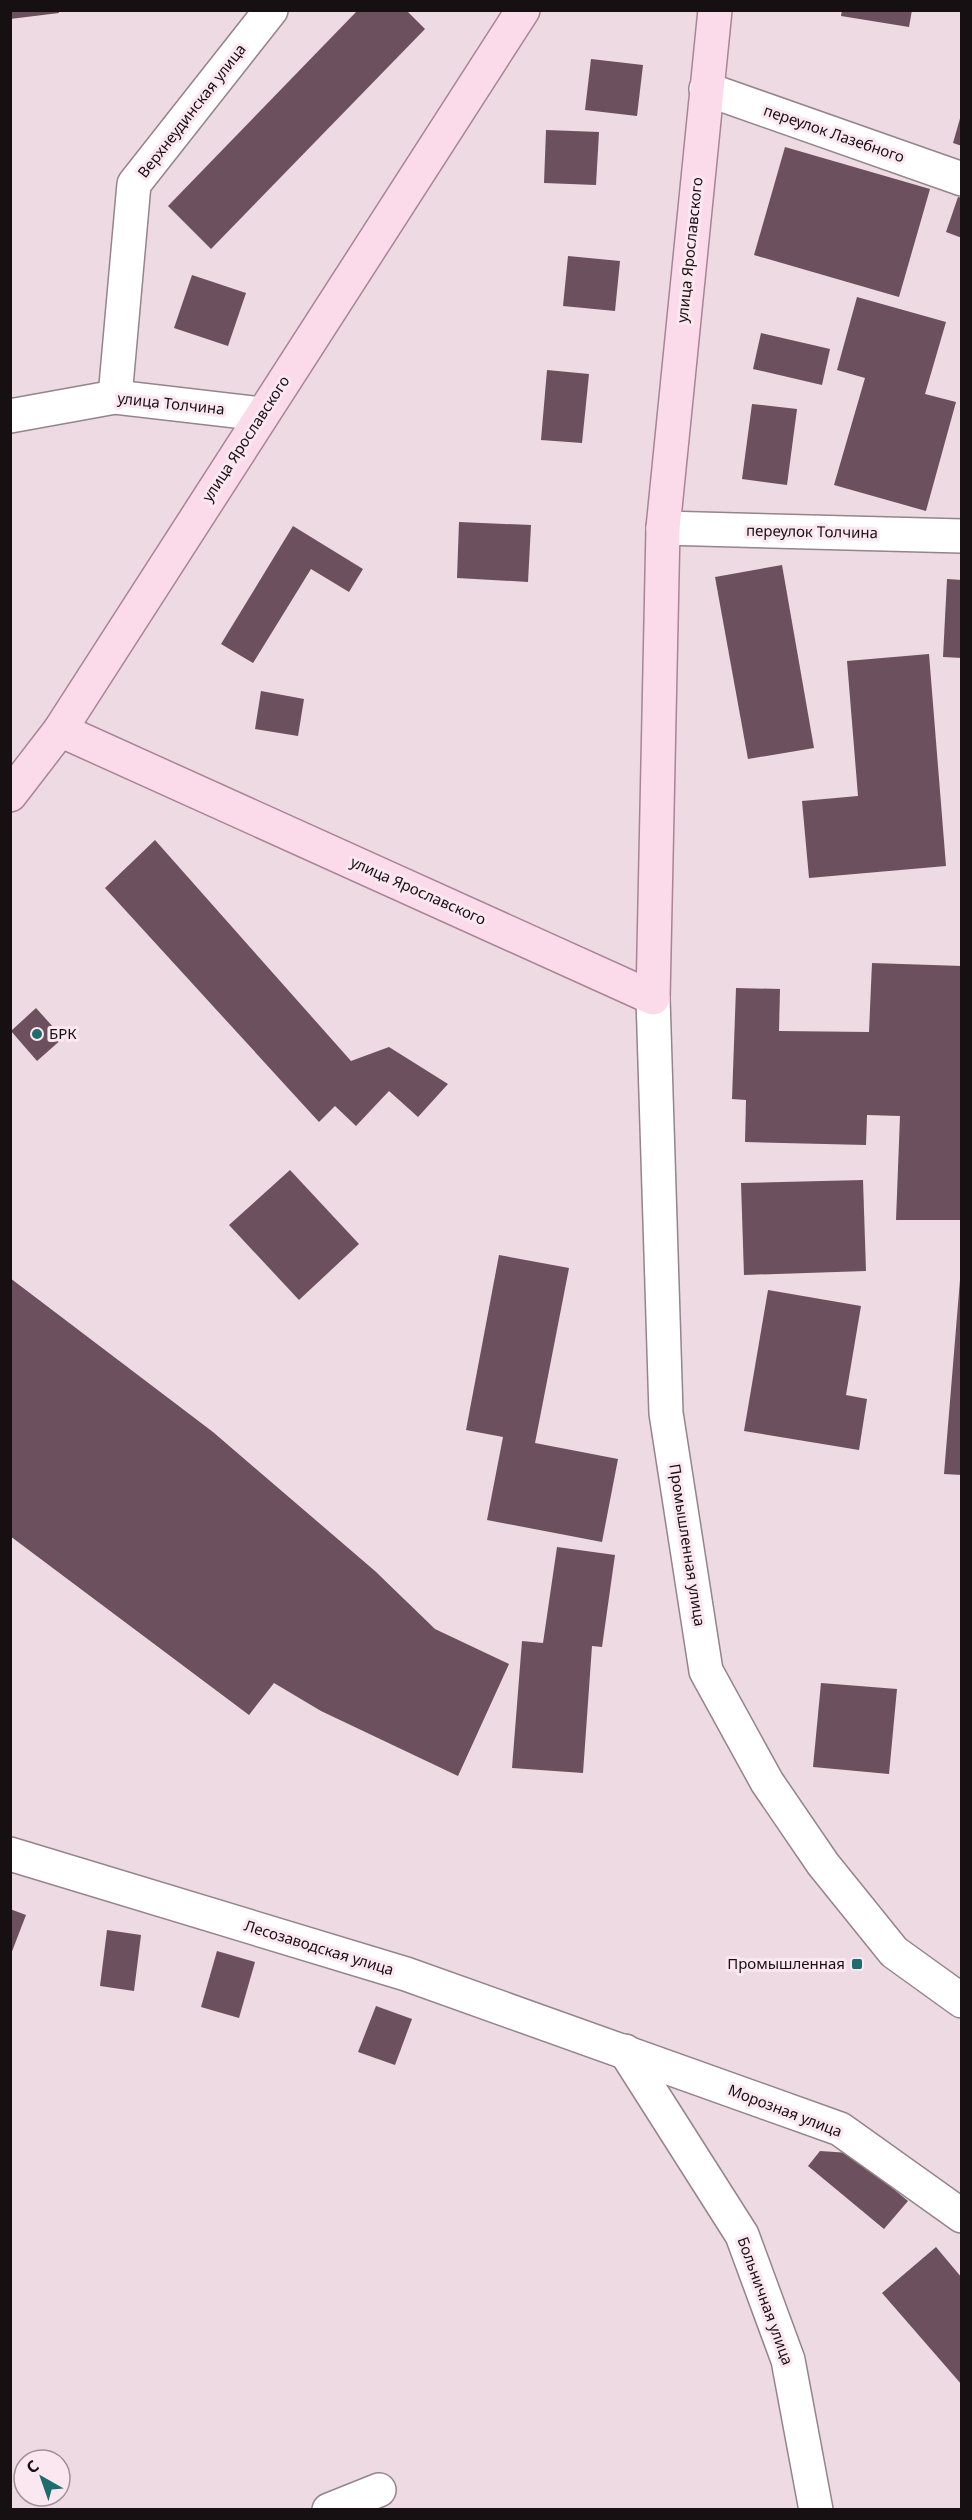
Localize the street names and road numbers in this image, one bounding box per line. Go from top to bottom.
street label: Верхнеудинская улица [133,39,250,181]
street label: переулок Лазебного [761,100,907,167]
street label: улица Ярославского [671,176,707,324]
street label: улица Ярославского [197,372,293,505]
street label: улица Толчина [117,387,226,419]
street label: переулок Толчина [746,520,878,542]
street label: улица Ярославского [348,851,489,929]
street label: Промышленная улица [665,1462,711,1628]
street label: Лесозаводская улица [242,1915,397,1979]
street label: Морозная улица [726,2079,845,2141]
street label: Больничная улица [733,2234,798,2368]

